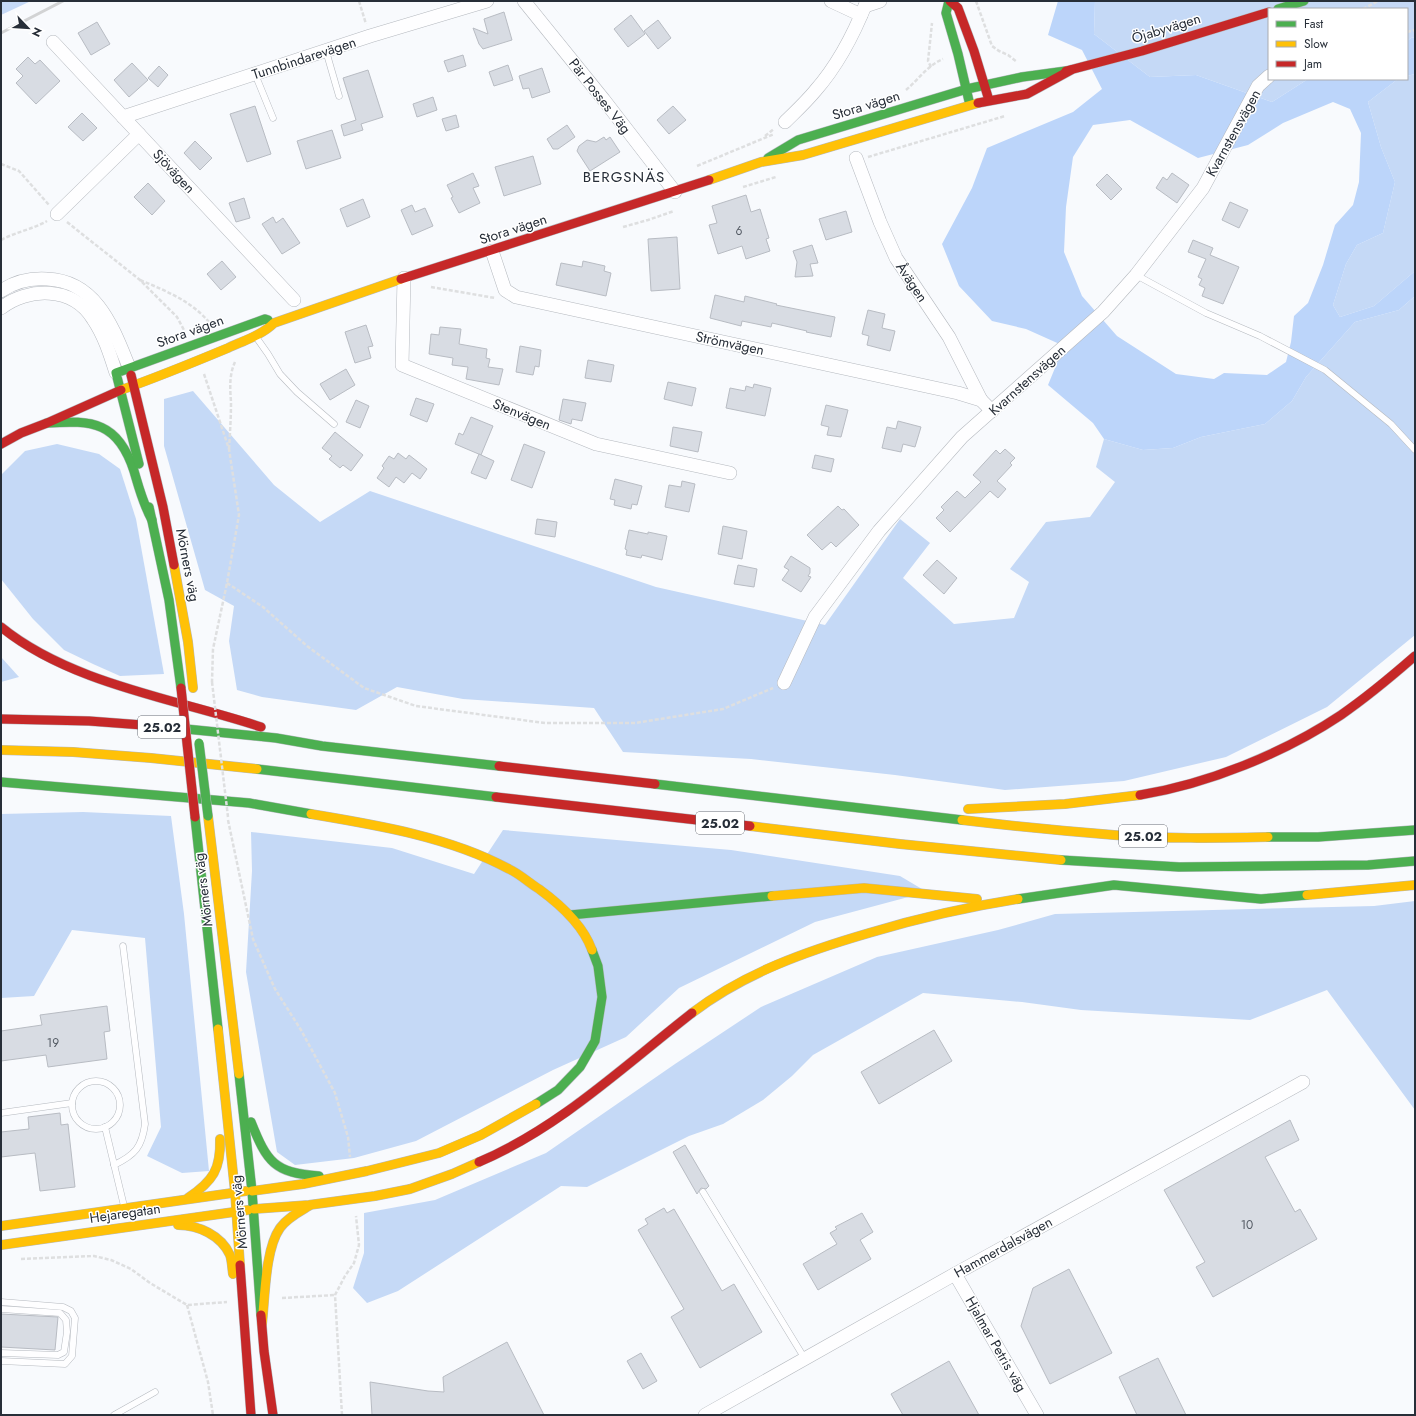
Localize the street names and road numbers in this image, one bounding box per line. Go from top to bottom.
street label: Öjabyvägen [1129,8,1203,48]
street label: Tunnbindarevägen [249,32,359,84]
street label: Pär Posses Väg [564,54,636,138]
street label: Stora vägen [830,85,902,125]
street label: Kvarnstensvägen [1201,86,1265,180]
street label: Sjövägen [148,144,200,198]
street label: Stora vägen [477,209,549,249]
street label: Åvägen [891,258,933,306]
street label: Stora vägen [154,310,226,352]
street label: Strömvägen [694,326,766,360]
street label: Kvarnstensvägen [984,340,1070,420]
street label: Stenvägen [490,393,554,435]
street label: Mörners väg [171,527,205,603]
road number: 25.02 [138,716,186,738]
road number: 25.02 [696,812,744,834]
road number: 25.02 [1119,825,1167,847]
street label: Mörners väg [189,852,217,928]
street label: Mörners väg [226,1174,252,1250]
street label: Hejaregatan [88,1198,162,1228]
street label: Hammerdalsvägen [950,1212,1056,1282]
street label: Hjalmar Petris väg [961,1293,1031,1395]

